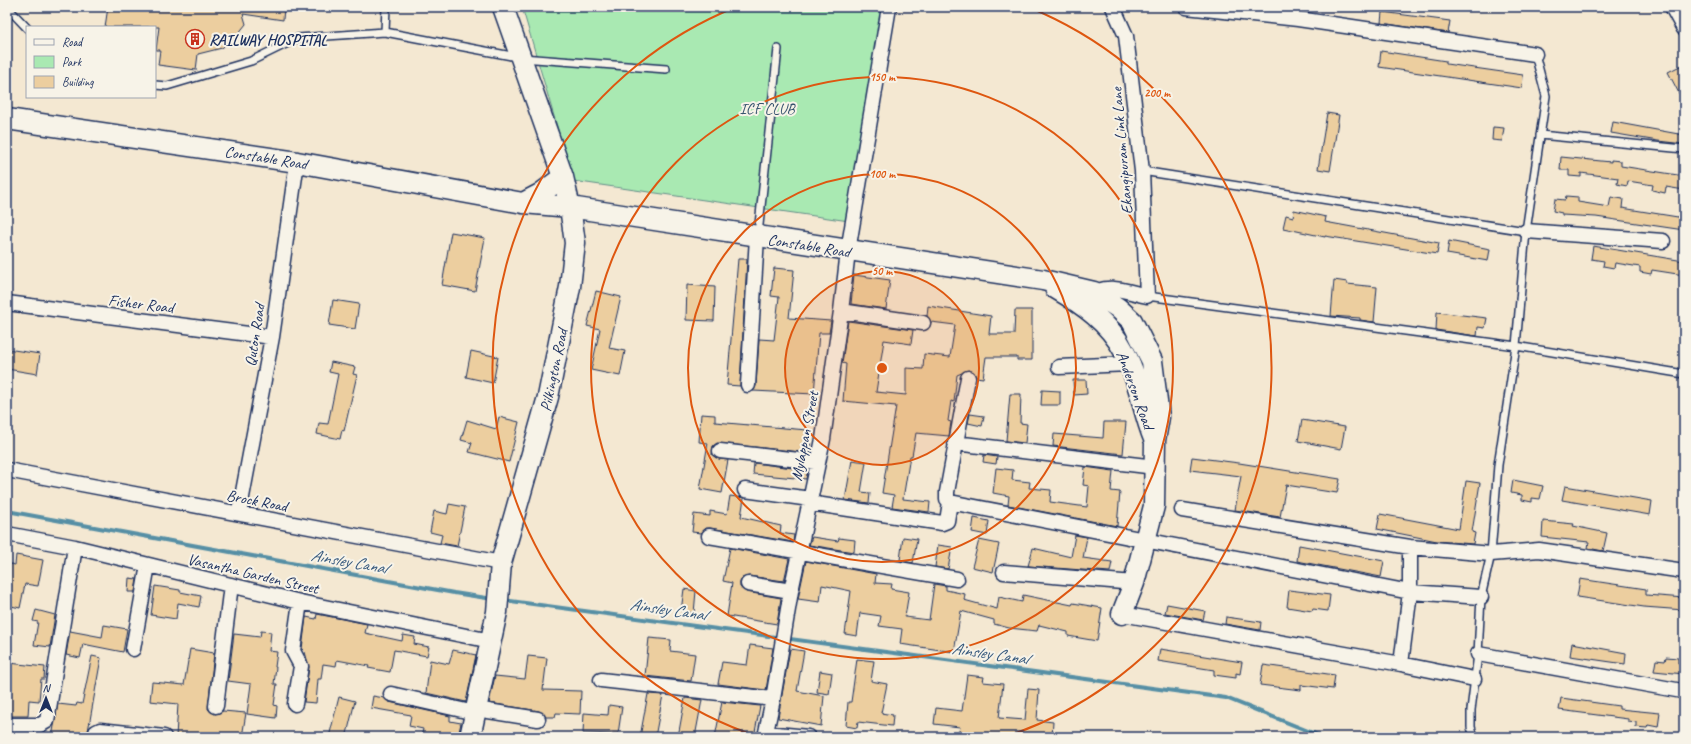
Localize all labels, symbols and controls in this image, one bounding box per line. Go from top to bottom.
legend [26,26,156,98]
building icon: RAILWAY HOSPITAL [184,28,206,50]
place label: RAILWAY HOSPITAL [209,30,328,50]
text: Road [62,34,84,50]
text: Park [62,54,83,70]
text: 150 m [869,69,896,85]
text: Building [62,74,94,90]
street label: Ekangipuram Link Lane [1106,85,1138,215]
text: 200 m [1144,85,1171,101]
park label: ICF CLUB [739,99,796,119]
street label: Constable Road [223,142,311,175]
text: 100 m [869,166,896,182]
street label: Constable Road [766,230,854,263]
text: 50 m [872,263,893,279]
street label: Fisher Road [107,290,177,318]
street label: Quton Road [240,300,270,368]
street label: Pilkington Road [535,324,573,413]
street label: Anderson Road [1112,348,1159,435]
centre of rings [875,361,889,375]
street label: Mylappan Street [787,388,824,483]
street label: Brock Road [225,485,292,517]
water label: Ainsley Canal [309,545,394,580]
street label: Vasantha Garden Street [185,549,322,599]
water label: Ainsley Canal [629,594,713,626]
water label: Ainsley Canal [951,638,1035,670]
north arrow [26,678,66,718]
text: N [43,681,52,695]

